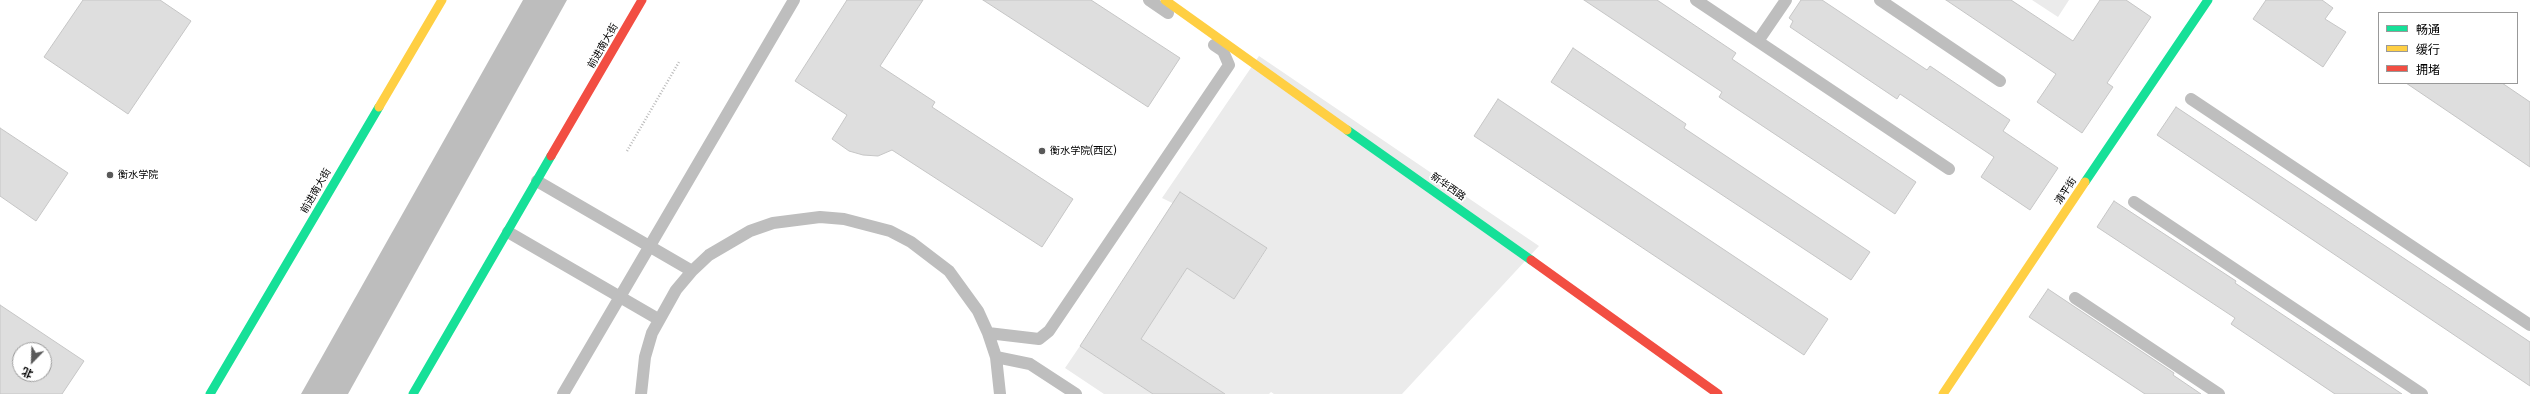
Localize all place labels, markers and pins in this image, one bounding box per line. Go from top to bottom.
place label: 衡水学院(西区) [1050,145,1116,157]
marker: 衡水学院(西区) [1037,146,1047,156]
place label: 衡水学院 [118,169,158,181]
marker: 衡水学院 [105,170,115,180]

